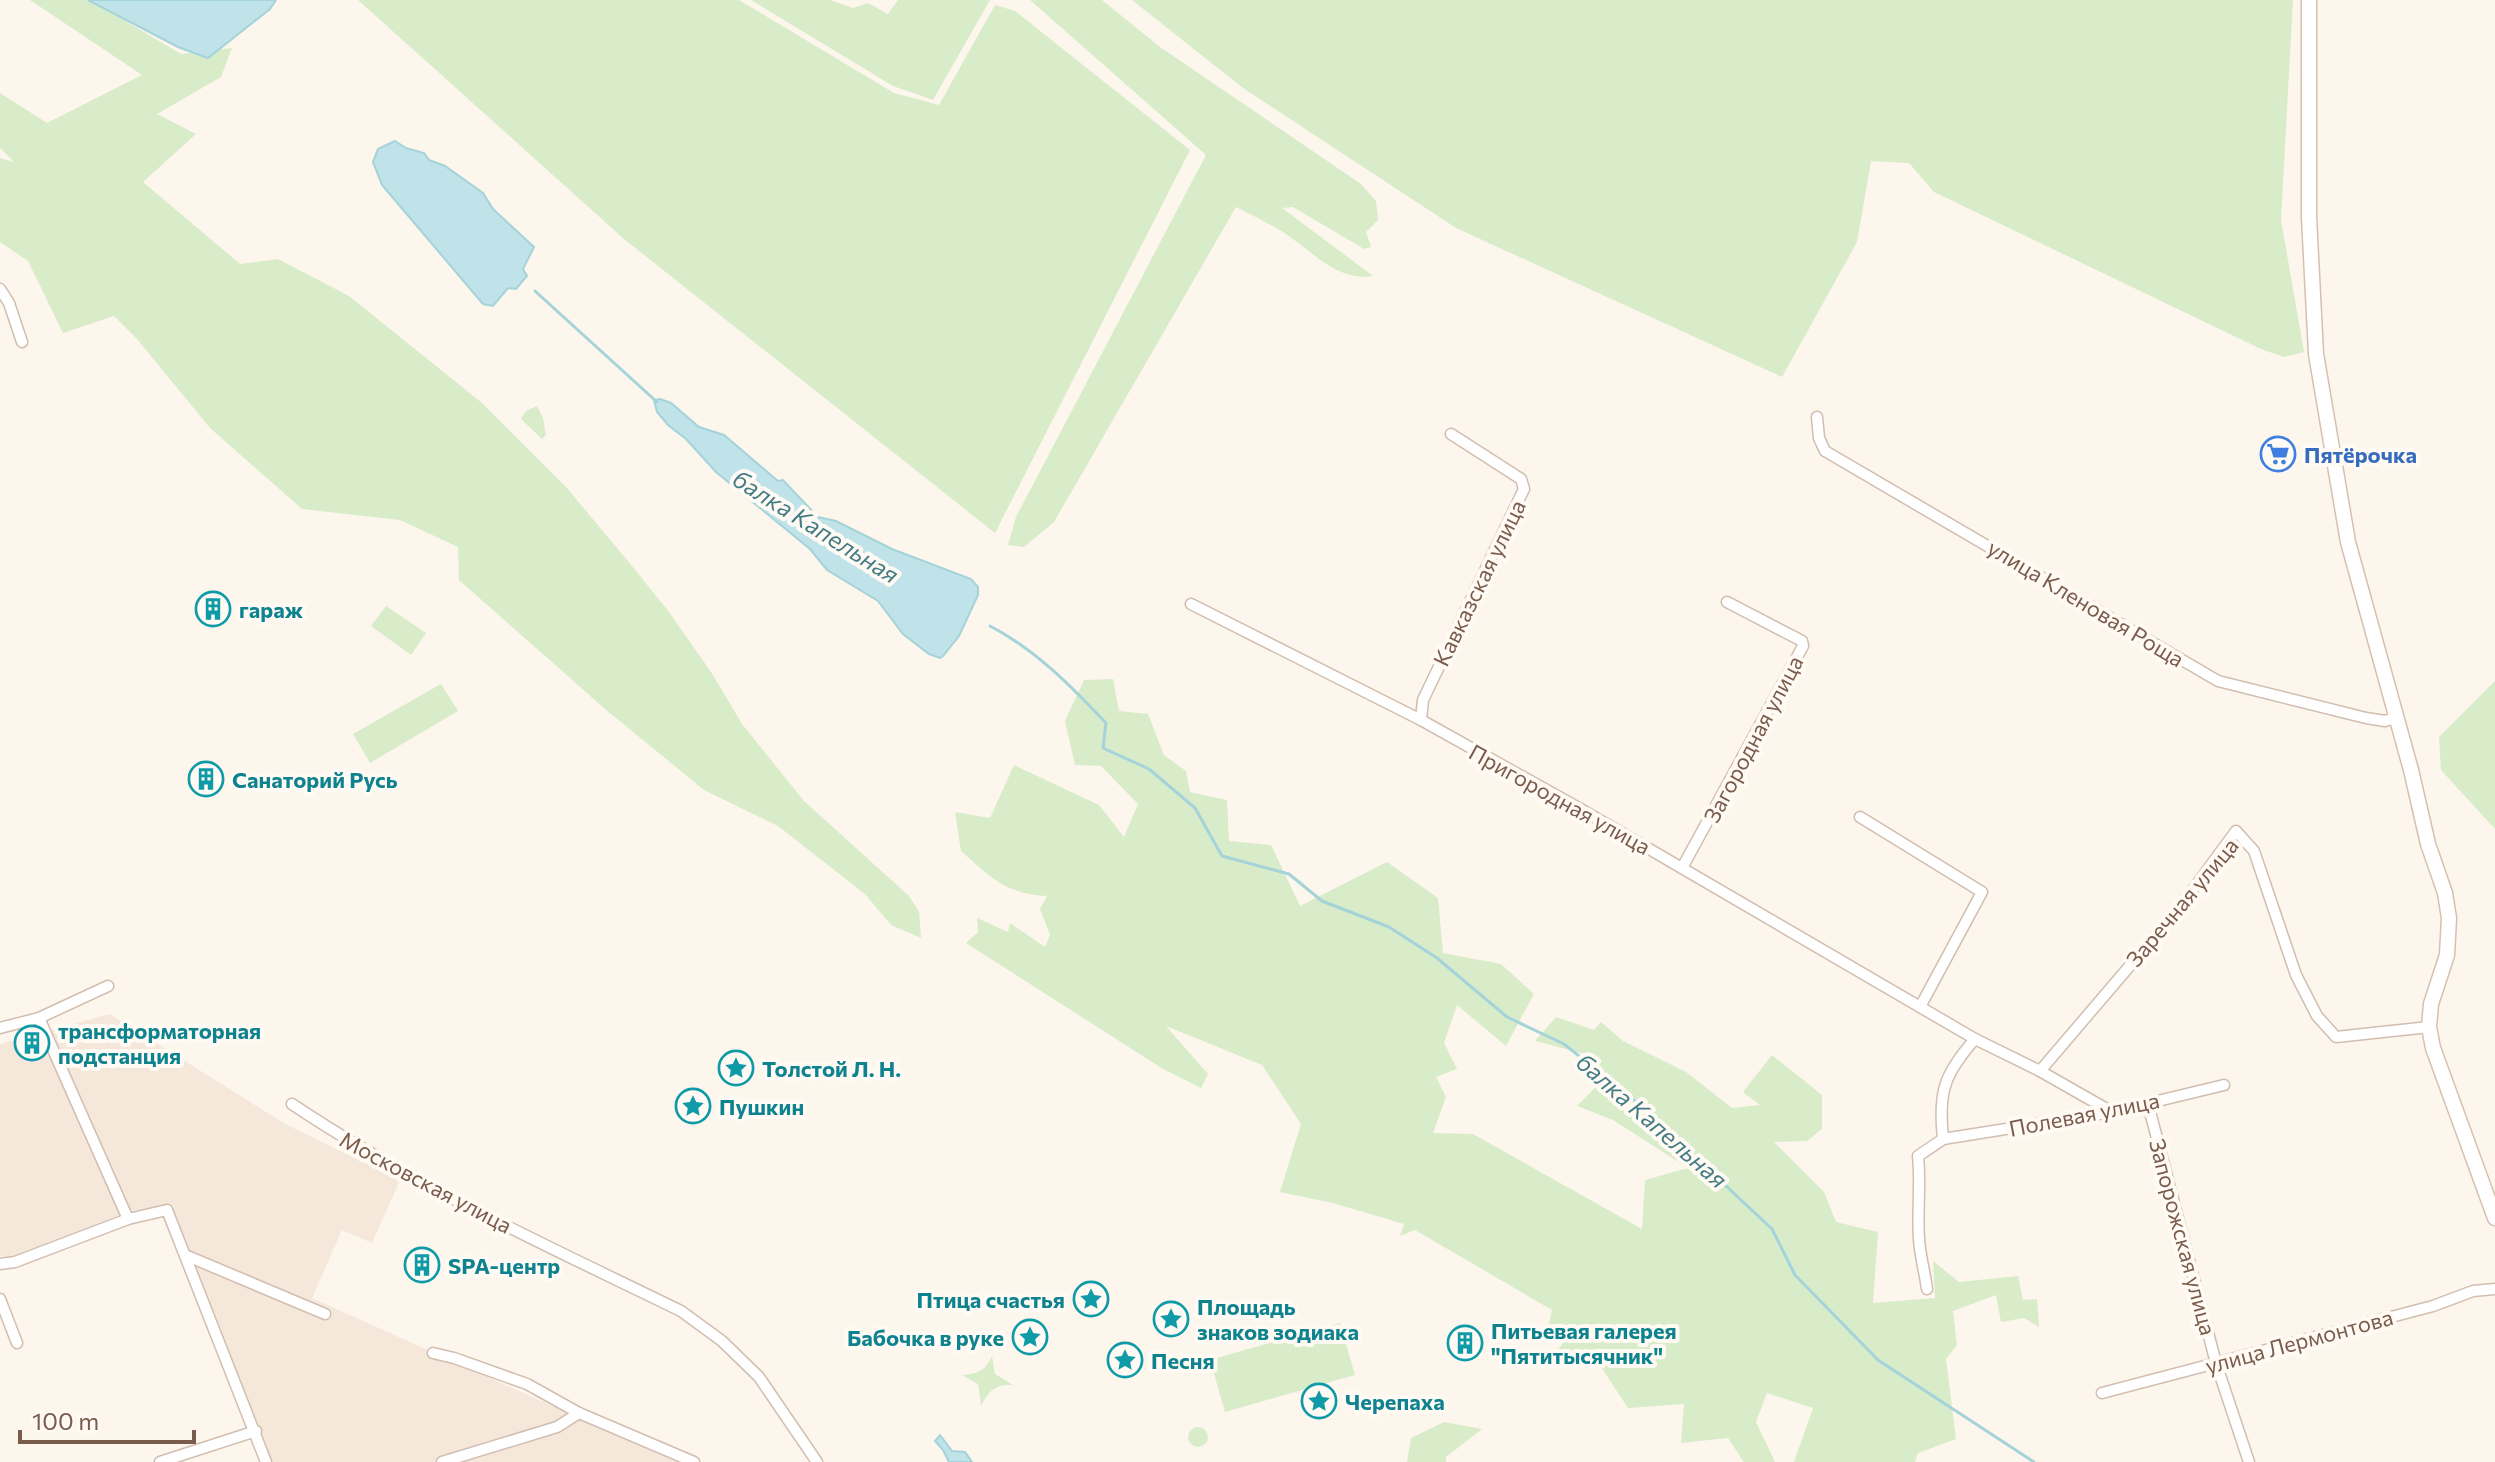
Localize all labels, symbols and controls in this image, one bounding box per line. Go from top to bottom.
supermarket icon: Пятёрочка [2259,435,2297,473]
place label: Пятёрочка [2304,441,2417,468]
water label: балка Капельная [728,463,904,589]
street label: Кавказская улица [1427,495,1531,671]
street label: улица Кленовая Роща [1983,534,2189,672]
building icon: гараж [194,590,232,628]
place label: гараж [239,596,304,623]
street label: Загородная улица [1698,651,1808,827]
street label: Пригородная улица [1465,738,1655,860]
building icon: Санаторий Русь [187,760,225,798]
place label: Санаторий Русь [232,766,398,793]
street label: Заречная улица [2120,832,2244,972]
place label: трансформаторная подстанция [58,1017,261,1069]
building icon: трансформаторная подстанция [13,1024,51,1062]
water label: балка Капельная [1571,1047,1733,1193]
place icon: Толстой Л. Н. [717,1049,755,1087]
place label: Толстой Л. Н. [762,1055,901,1082]
street label: Полевая улица [2006,1086,2162,1142]
place icon: Пушкин [674,1087,712,1125]
place label: Пушкин [719,1093,804,1120]
street label: Московская улица [335,1125,517,1239]
street label: Запорожская улица [2144,1136,2222,1338]
building icon: SPA-центр [403,1246,441,1284]
place label: SPA-центр [448,1252,560,1279]
place icon: Птица счастья [1072,1280,1110,1318]
place label: Птица счастья [917,1286,1065,1313]
place label: Площадь знаков зодиака [1197,1293,1359,1345]
place icon: Площадь знаков зодиака [1152,1300,1190,1338]
street label: улица Лермонтова [2202,1303,2396,1379]
place label: Питьевая галерея "Пятитысячник" [1491,1317,1677,1369]
place icon: Бабочка в руке [1011,1318,1049,1356]
place label: Бабочка в руке [847,1324,1004,1351]
building icon: Питьевая галерея "Пятитысячник" [1446,1324,1484,1362]
place icon: Песня [1106,1341,1144,1379]
place label: Песня [1151,1347,1215,1374]
place icon: Черепаха [1300,1382,1338,1420]
place label: Черепаха [1345,1388,1445,1415]
scale bar [20,1394,194,1444]
text: 100 m [32,1406,99,1435]

